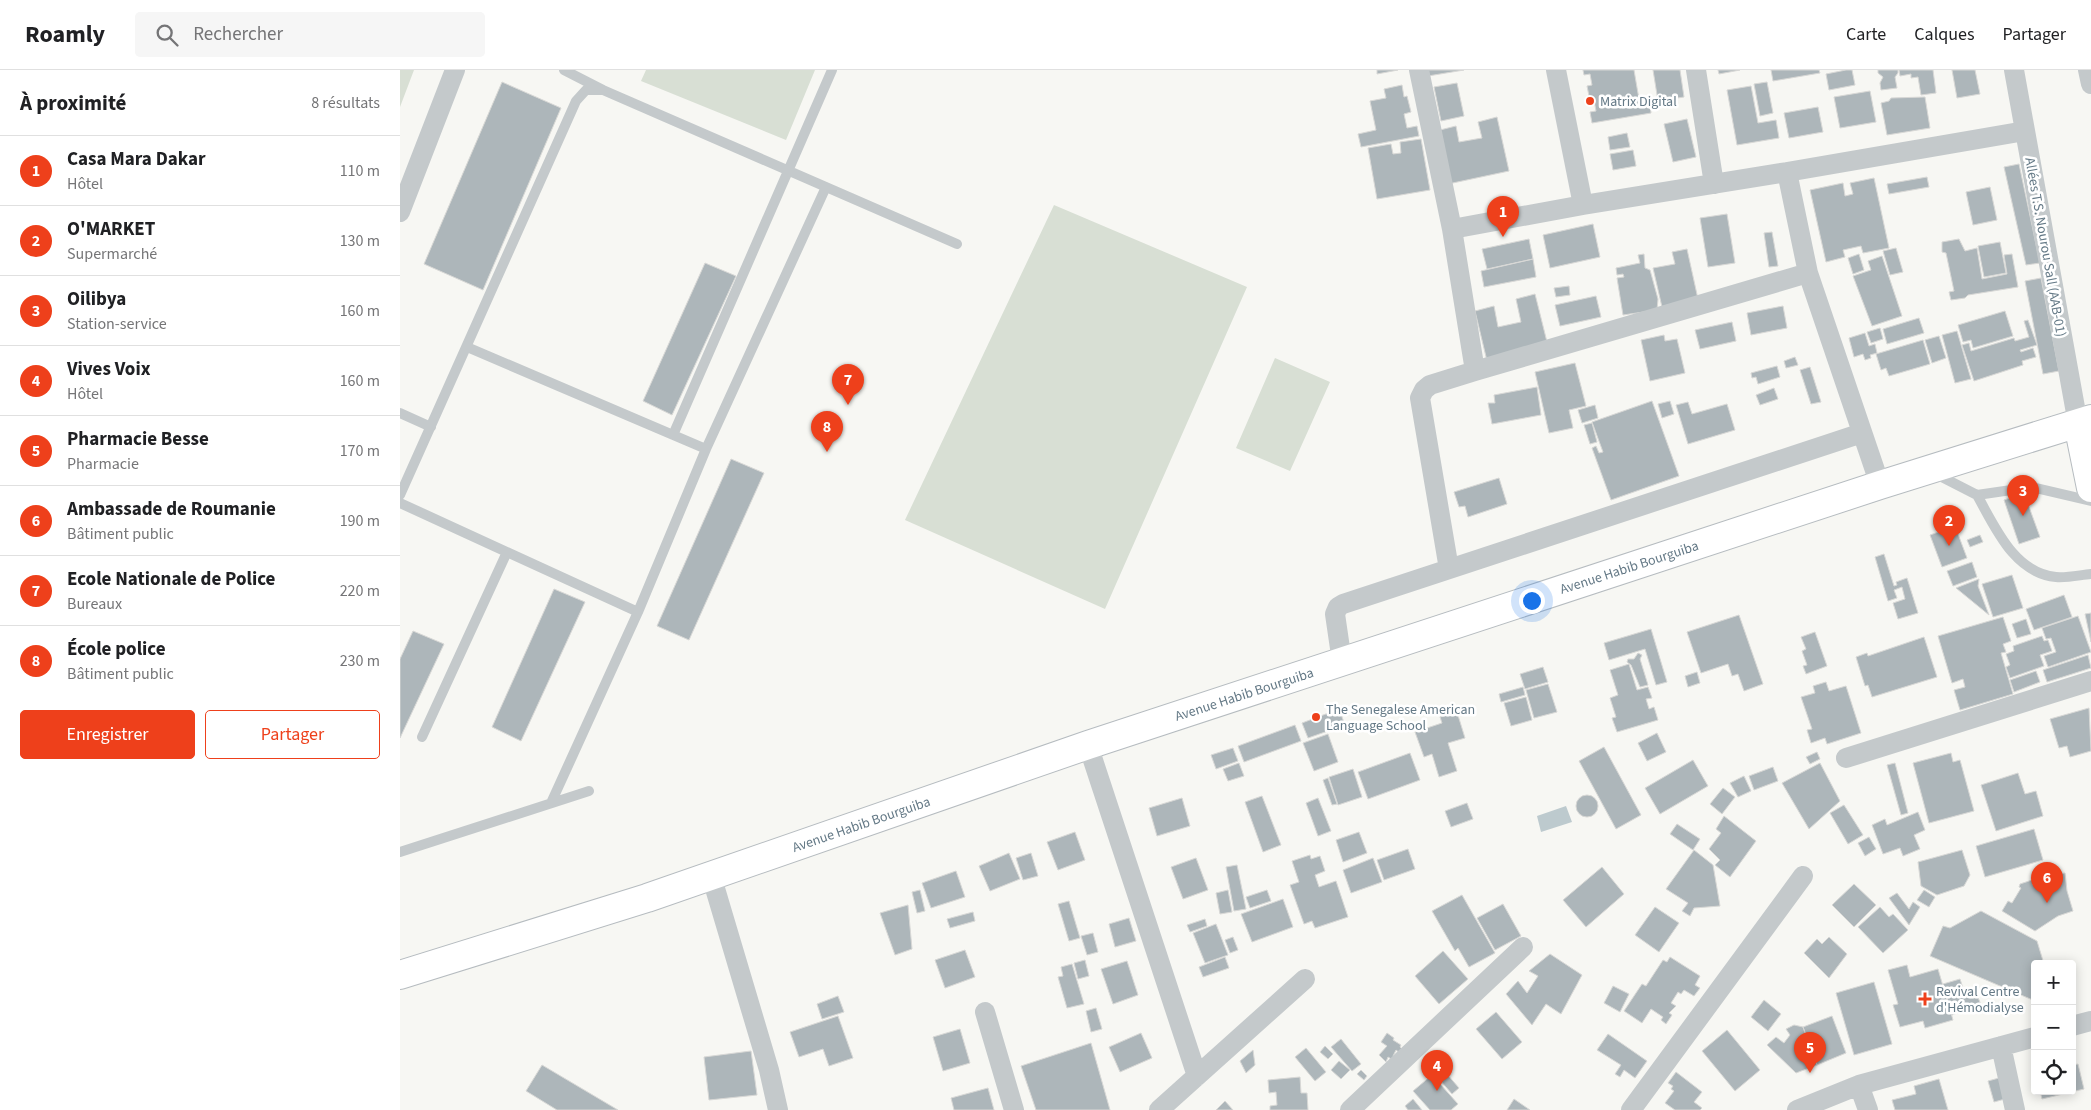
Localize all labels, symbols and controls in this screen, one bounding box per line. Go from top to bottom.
search box [135,12,485,57]
text: Roamly [25,17,105,52]
icon: search [153,21,181,49]
text: Rechercher [193,21,283,48]
text: Carte [1846,22,1886,47]
text: Calques [1914,22,1974,47]
text: Partager [2002,22,2066,47]
text: À proximité [20,88,126,118]
text: 8 résultats [311,92,380,114]
place label: Matrix Digital [1600,92,1677,112]
marker: Matrix Digital [1584,95,1596,107]
text: Casa Mara Dakar [67,146,206,173]
street label: Allées T.S. Nourou Sall (AAB-01) [2019,156,2071,339]
text: 1 [32,160,40,182]
text: 110 m [340,160,380,182]
text: Hôtel [67,173,103,195]
pin: 1 [1487,196,1519,237]
text: O'MARKET [67,216,155,243]
text: 2 [32,230,40,252]
text: 130 m [340,230,380,252]
text: Supermarché [67,243,157,265]
text: Oilibya [67,286,126,313]
text: 3 [32,300,40,322]
text: 160 m [340,300,380,322]
text: Station-service [67,313,167,335]
text: Vives Voix [67,356,150,383]
pin: 7 [832,364,864,405]
text: 4 [32,370,40,392]
text: 160 m [340,370,380,392]
text: Hôtel [67,383,103,405]
pin: 8 [811,411,843,452]
text: Pharmacie Besse [67,426,209,453]
text: 5 [32,440,40,462]
text: 170 m [340,440,380,462]
text: Pharmacie [67,453,139,475]
pin: 3 [2007,475,2039,516]
text: Ambassade de Roumanie [67,496,276,523]
pin: 2 [1933,505,1965,546]
text: 6 [32,510,40,532]
text: 190 m [340,510,380,532]
text: Bâtiment public [67,523,174,545]
street label: Avenue Habib Bourguiba [1557,536,1701,600]
text: Ecole Nationale de Police [67,566,275,593]
text: 7 [32,580,40,602]
text: 220 m [340,580,380,602]
your location [1519,588,1545,614]
text: Bureaux [67,593,122,615]
text: École police [67,636,166,663]
text: 8 [32,650,40,672]
text: 230 m [340,650,380,672]
text: Bâtiment public [67,663,174,685]
street label: Avenue Habib Bourguiba [1172,663,1316,727]
place label: The Senegalese American Language School [1326,700,1475,736]
button: Enregistrer [20,710,195,759]
button: Partager [205,710,380,759]
marker: The Senegalese American Language School [1310,711,1322,723]
street label: Avenue Habib Bourguiba [790,792,933,858]
pin: 6 [2031,862,2063,903]
map controls [2031,960,2076,1095]
button: + [2031,960,2076,1005]
place label: Revival Centre d'Hémodialyse [1936,982,2024,1018]
marker: Revival Centre d'Hémodialyse [1918,992,1932,1006]
button: − [2031,1005,2076,1050]
pin: 5 [1794,1032,1826,1073]
pin: 4 [1421,1050,1453,1091]
button: locate [2031,1050,2076,1095]

